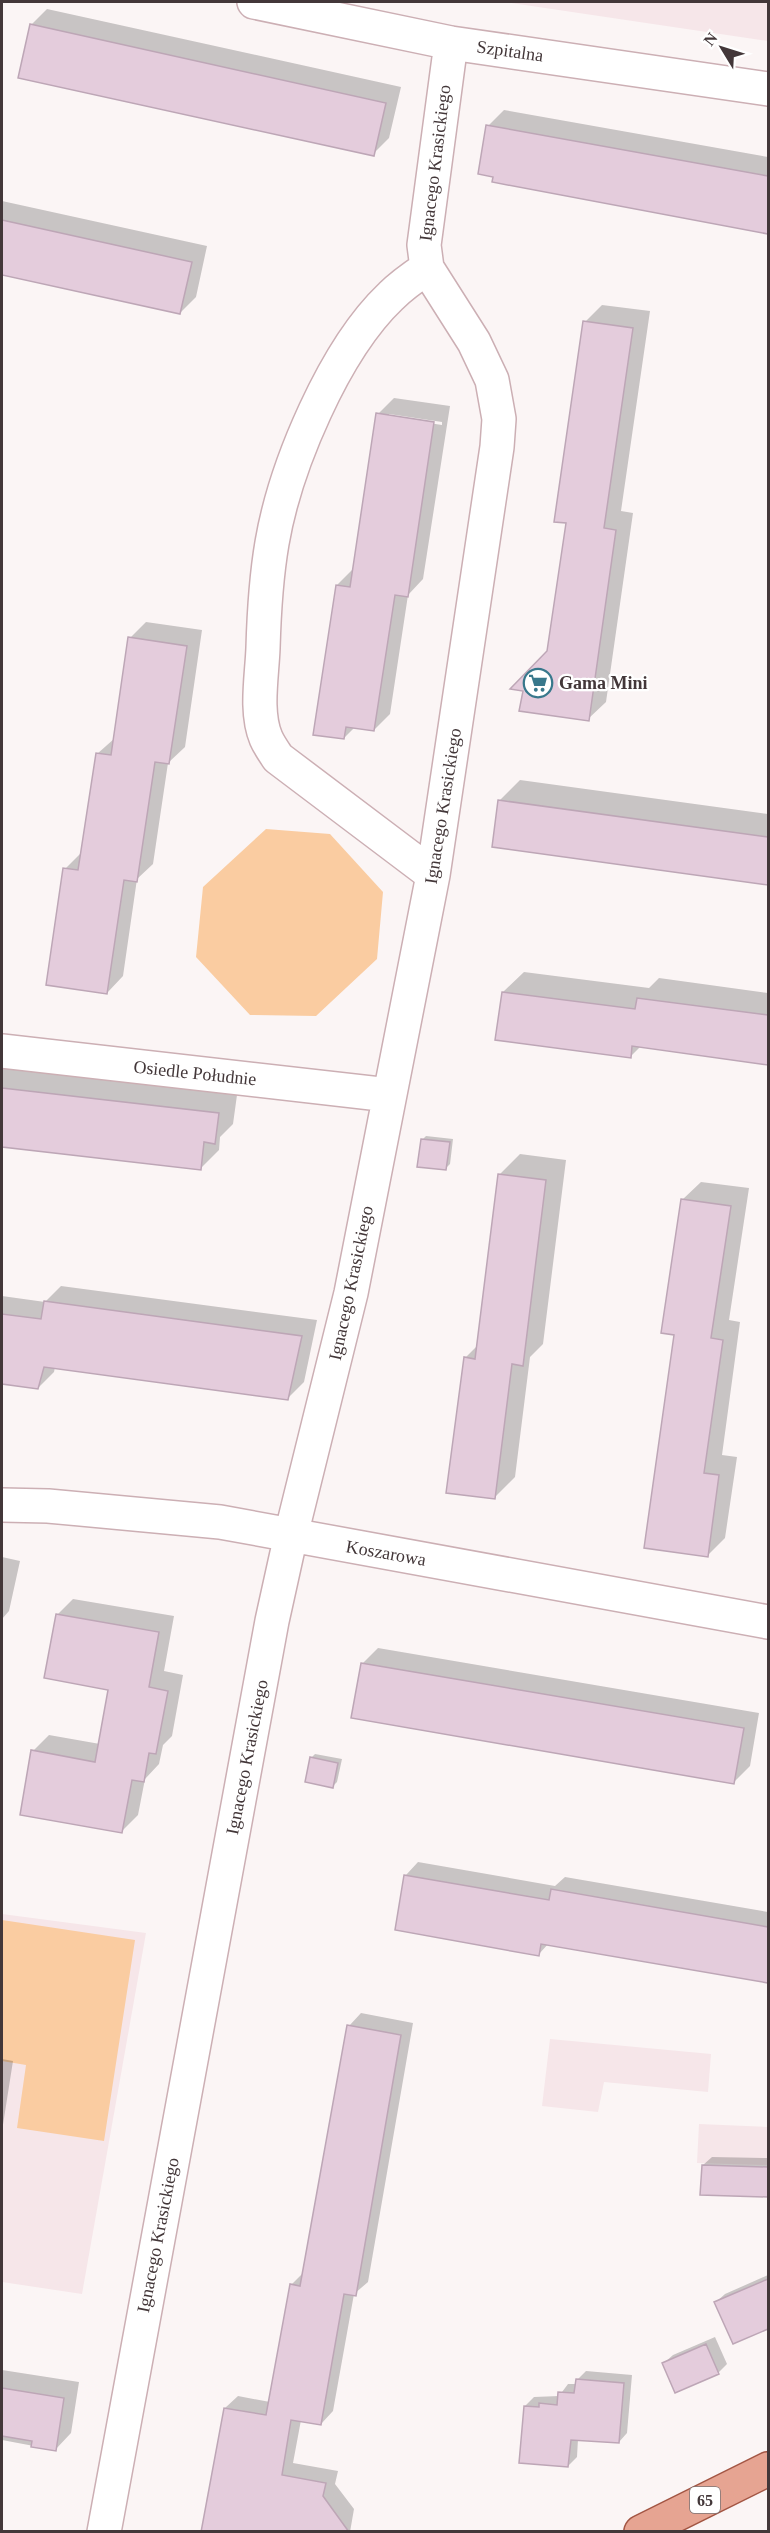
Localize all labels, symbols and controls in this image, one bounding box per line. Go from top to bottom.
north arrow [692,18,752,78]
text: N [700,29,721,49]
street label: Szpitalna [475,36,545,66]
street label: Ignacego Krasickiego [415,84,455,242]
supermarket icon: Gama Mini [522,667,554,699]
place label: Gama Mini [559,673,648,693]
street label: Ignacego Krasickiego [421,727,465,885]
street label: Osiedle Południe [133,1057,257,1089]
street label: Ignacego Krasickiego [325,1204,377,1362]
street label: Koszarowa [344,1536,428,1570]
street label: Ignacego Krasickiego [222,1678,272,1836]
street label: Ignacego Krasickiego [133,2156,183,2314]
road number: 65 [690,2487,720,2513]

